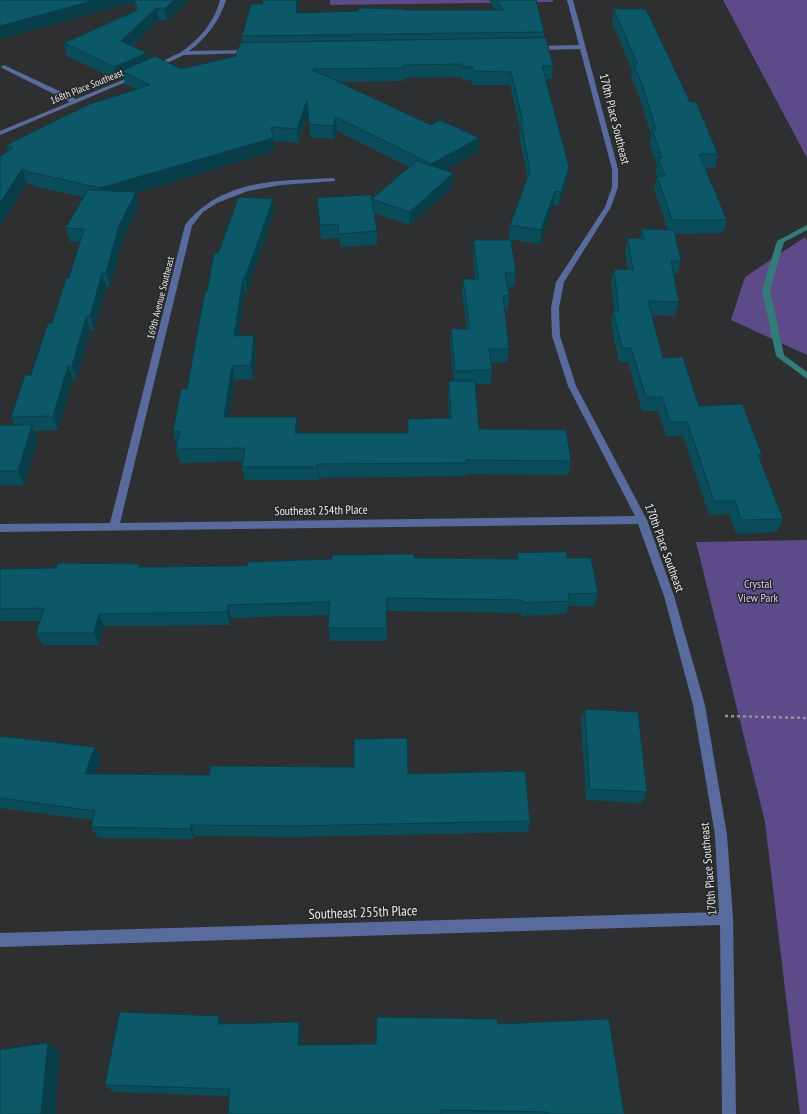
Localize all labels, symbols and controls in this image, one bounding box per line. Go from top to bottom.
street label: 168th Place Southeast [49,67,125,107]
street label: 170th Place Southeast [596,72,632,166]
street label: 169th Avenue Southeast [145,256,177,340]
street label: 170th Place Southeast [641,502,687,594]
street label: Southeast 254th Place [274,503,368,519]
park label: Crystal View Park [738,578,778,606]
street label: 170th Place Southeast [698,822,720,916]
street label: Southeast 255th Place [308,903,418,923]

